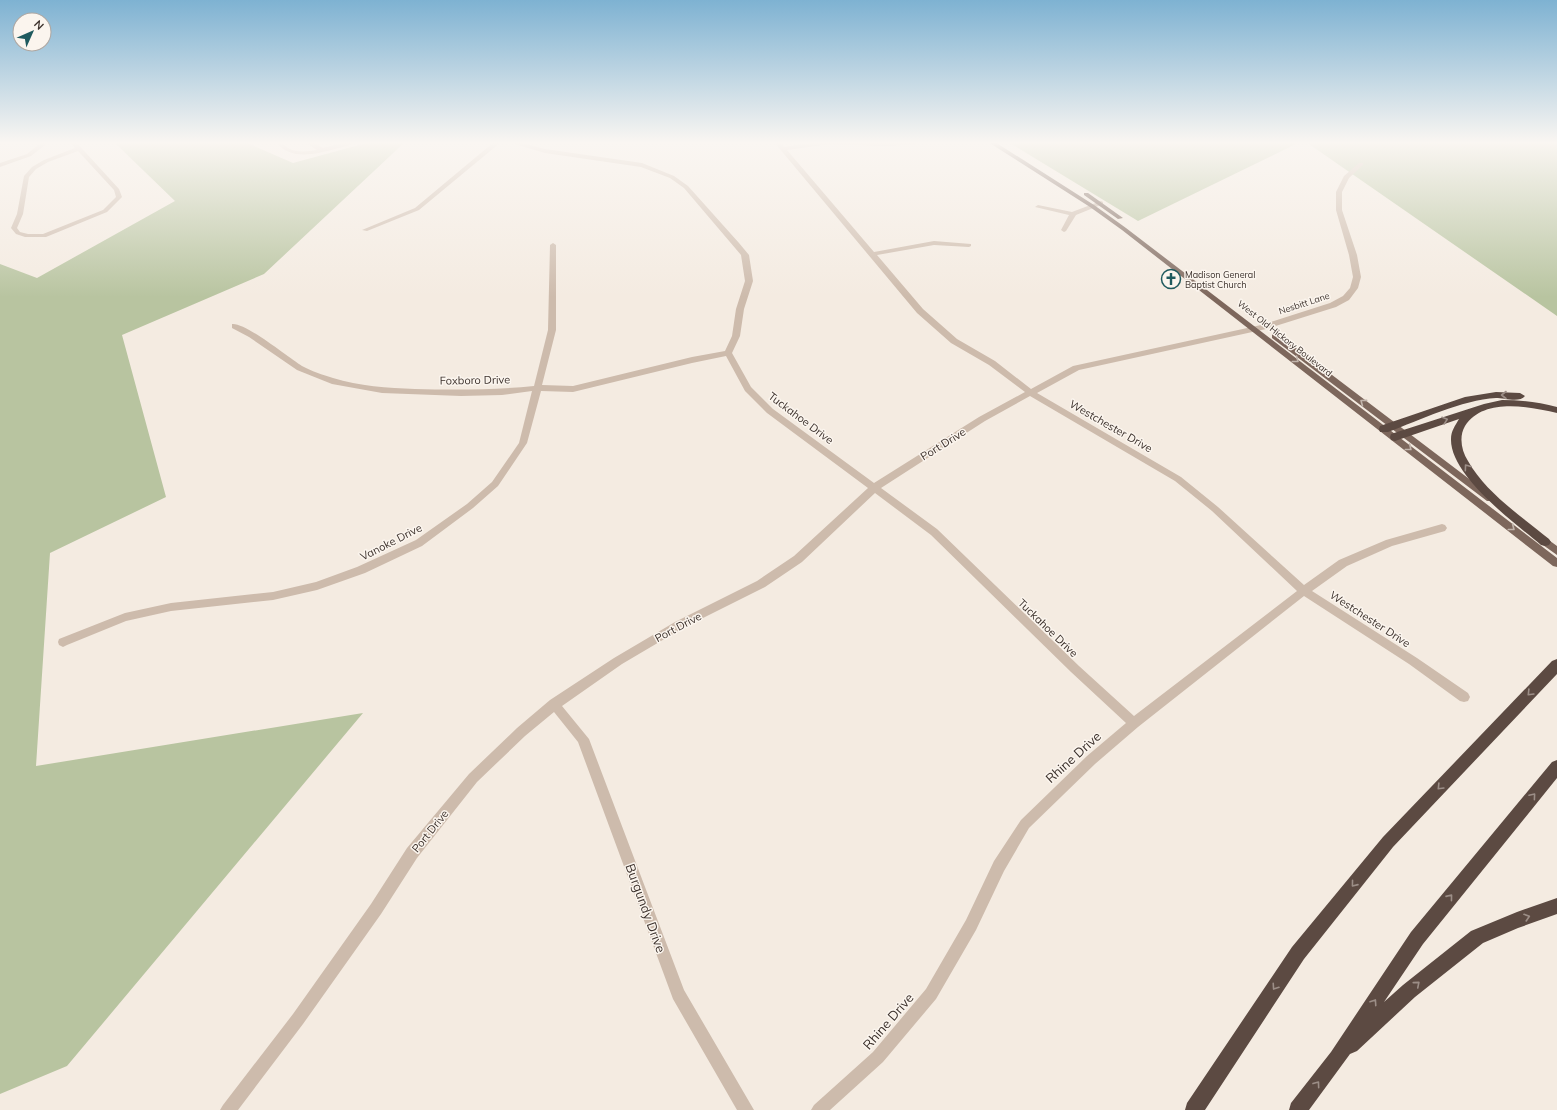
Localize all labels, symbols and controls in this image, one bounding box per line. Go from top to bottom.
north arrow [12,12,52,52]
text: N [31,17,47,33]
church icon: Madison General Baptist Church [1160,268,1182,290]
place label: Madison General Baptist Church [1185,269,1255,290]
street label: Nesbitt Lane [1277,290,1331,316]
street label: West Old Hickory Boulevard [1235,298,1335,379]
one-way arrow [1291,355,1298,362]
street label: Foxboro Drive [440,372,510,388]
street label: Tuckahoe Drive [766,389,836,447]
one-way arrow [1501,391,1507,399]
street label: Westchester Drive [1067,397,1155,455]
one-way arrow [1360,400,1367,407]
one-way arrow [1442,416,1449,425]
street label: Port Drive [918,425,968,463]
one-way arrow [1405,444,1412,451]
one-way arrow [1464,464,1472,471]
street label: Vanoke Drive [358,520,424,564]
one-way arrow [1507,524,1514,531]
street label: Westchester Drive [1327,588,1413,650]
street label: Tuckahoe Drive [1015,596,1081,660]
street label: Port Drive [652,609,704,645]
one-way arrow [1527,688,1535,696]
street label: Rhine Drive [1042,728,1104,786]
one-way arrow [1437,782,1445,790]
one-way arrow [1528,793,1535,801]
street label: Port Drive [409,807,451,855]
street label: Burgundy Drive [623,861,669,955]
one-way arrow [1351,880,1358,887]
one-way arrow [1446,894,1453,901]
one-way arrow [1523,913,1530,921]
one-way arrow [1413,982,1420,989]
one-way arrow [1272,983,1280,990]
street label: Rhine Drive [859,990,917,1052]
one-way arrow [1369,999,1377,1006]
one-way arrow [1312,1081,1319,1088]

